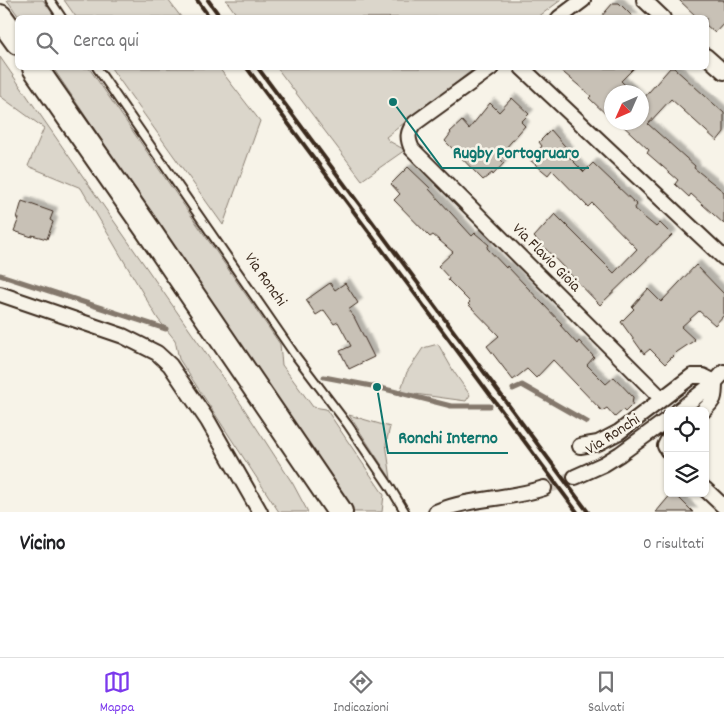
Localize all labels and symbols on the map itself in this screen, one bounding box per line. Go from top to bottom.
north arrow [604,85,649,130]
callout: Rugby Portogruaro [442,135,589,168]
text: Rugby Portogruaro [453,142,579,167]
street label: Via Flavio Gioia [506,218,586,298]
street label: Via Ronchi [238,249,292,312]
street label: Via Ronchi [581,409,645,461]
callout: Ronchi Interno [388,420,508,453]
text: Ronchi Interno [398,427,498,452]

